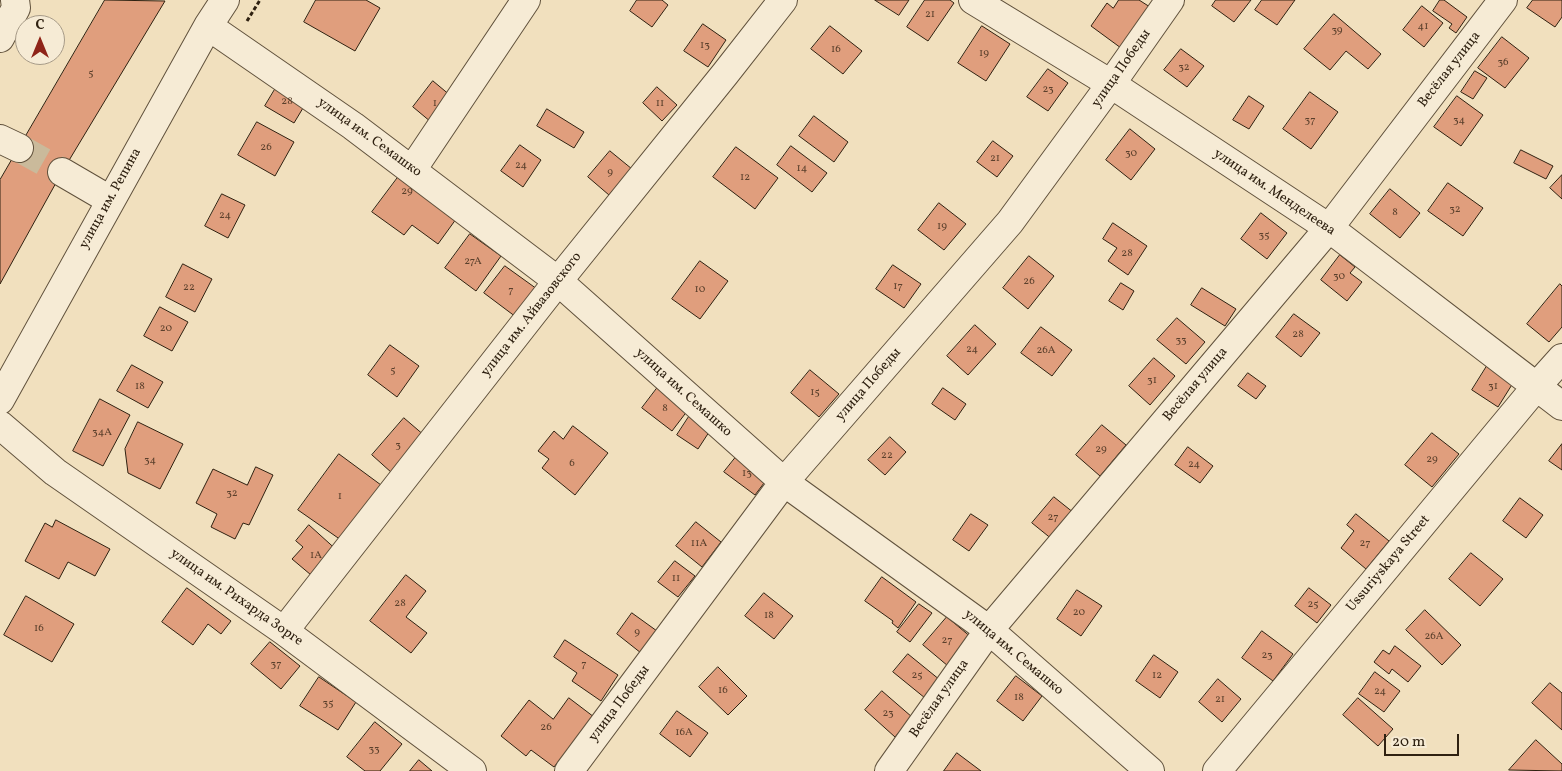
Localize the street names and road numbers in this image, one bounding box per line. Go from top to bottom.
street label: улица Победы [1089,27,1155,111]
street label: Весёлая улица [1415,29,1485,111]
street label: улица им. Семашко [314,95,424,181]
street label: улица им. Репина [76,146,146,252]
street label: улица им. Менделеева [1210,146,1338,240]
street label: улица им. Айвазовского [478,249,586,381]
street label: Весёлая улица [1160,344,1232,426]
street label: улица им. Семашко [631,345,735,441]
street label: улица Победы [833,345,905,425]
street label: Ussuriyskaya Street [1344,512,1434,616]
street label: улица им. Рихарда Зорге [166,546,306,650]
street label: улица им. Семашко [960,606,1066,700]
street label: Весёлая улица [907,657,973,741]
street label: улица Победы [586,662,654,746]

